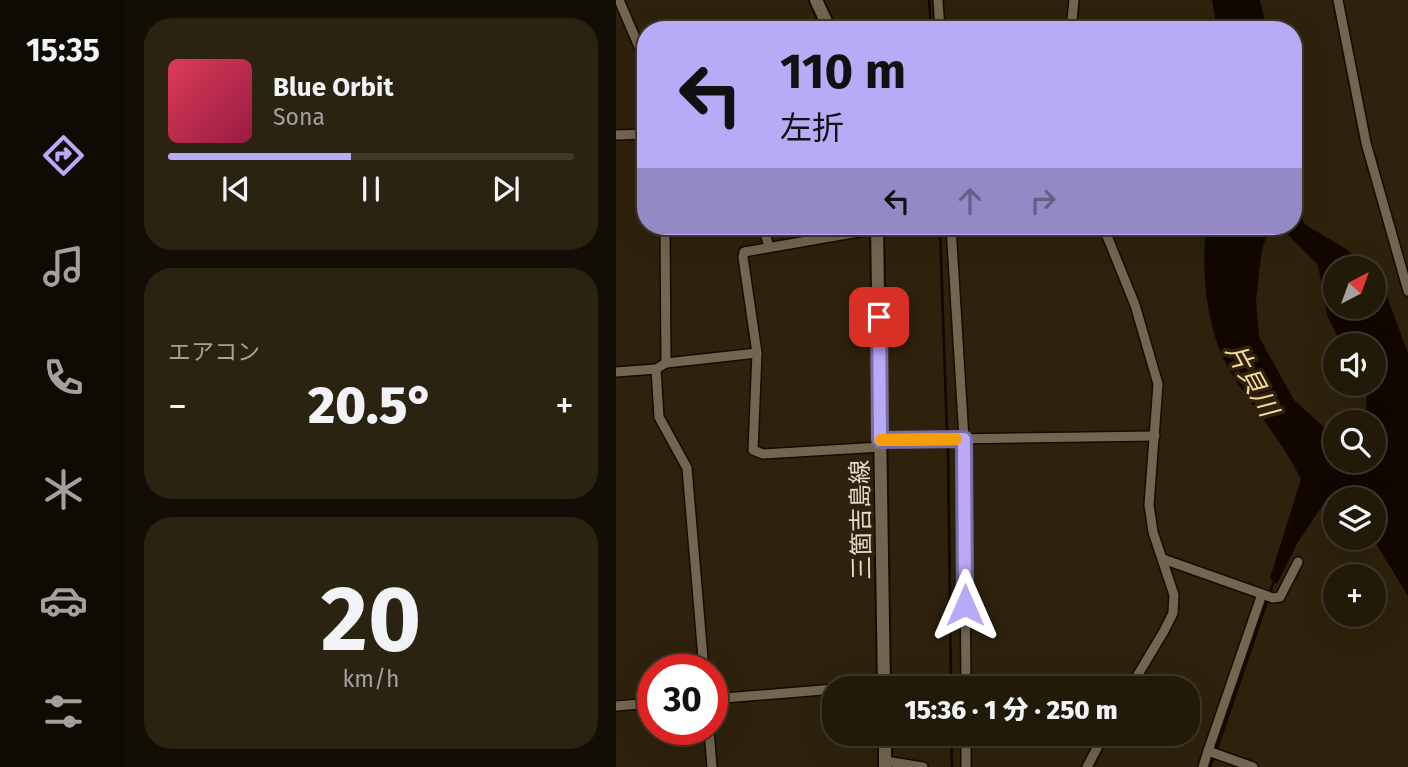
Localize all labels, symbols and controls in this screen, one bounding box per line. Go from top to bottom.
text: 15:35 [26,31,100,69]
text: 110 m [780,42,906,101]
icon: left [665,49,756,140]
text: Blue Orbit [273,72,393,103]
text: Sona [273,103,325,131]
text: 左折 [780,109,844,147]
icon: directions [39,131,88,180]
icon: previous [217,170,255,208]
icon: pause [352,170,390,208]
icon: next [487,170,525,208]
icon: left [878,182,916,220]
icon: ahead [951,182,989,220]
icon: right [1024,182,1062,220]
icon: music [39,242,88,291]
north arrow [1323,256,1386,318]
map controls [1323,256,1386,627]
pin [849,287,909,347]
icon: arrive [860,298,898,336]
button: sound [1323,333,1386,396]
text: エアコン [168,338,260,366]
water label: 片貝川 [1219,339,1285,424]
icon: phone [39,353,88,402]
text: 20.5° [308,374,434,437]
text: − [168,383,187,429]
text: + [555,383,574,429]
button: search [1323,410,1386,473]
street label: 三箇吉島線 [846,460,876,580]
icon: climate [39,465,88,514]
button: layers [1323,487,1386,550]
button: + [1323,564,1386,627]
text: 20 [321,565,421,674]
position arrow [928,568,1002,642]
icon: car [39,576,88,625]
speed limit sign: 30 [637,654,728,745]
text: km/h [343,665,399,693]
icon: filters [39,687,88,736]
text: 15:36 · 1 分 · 250 m [904,695,1118,726]

